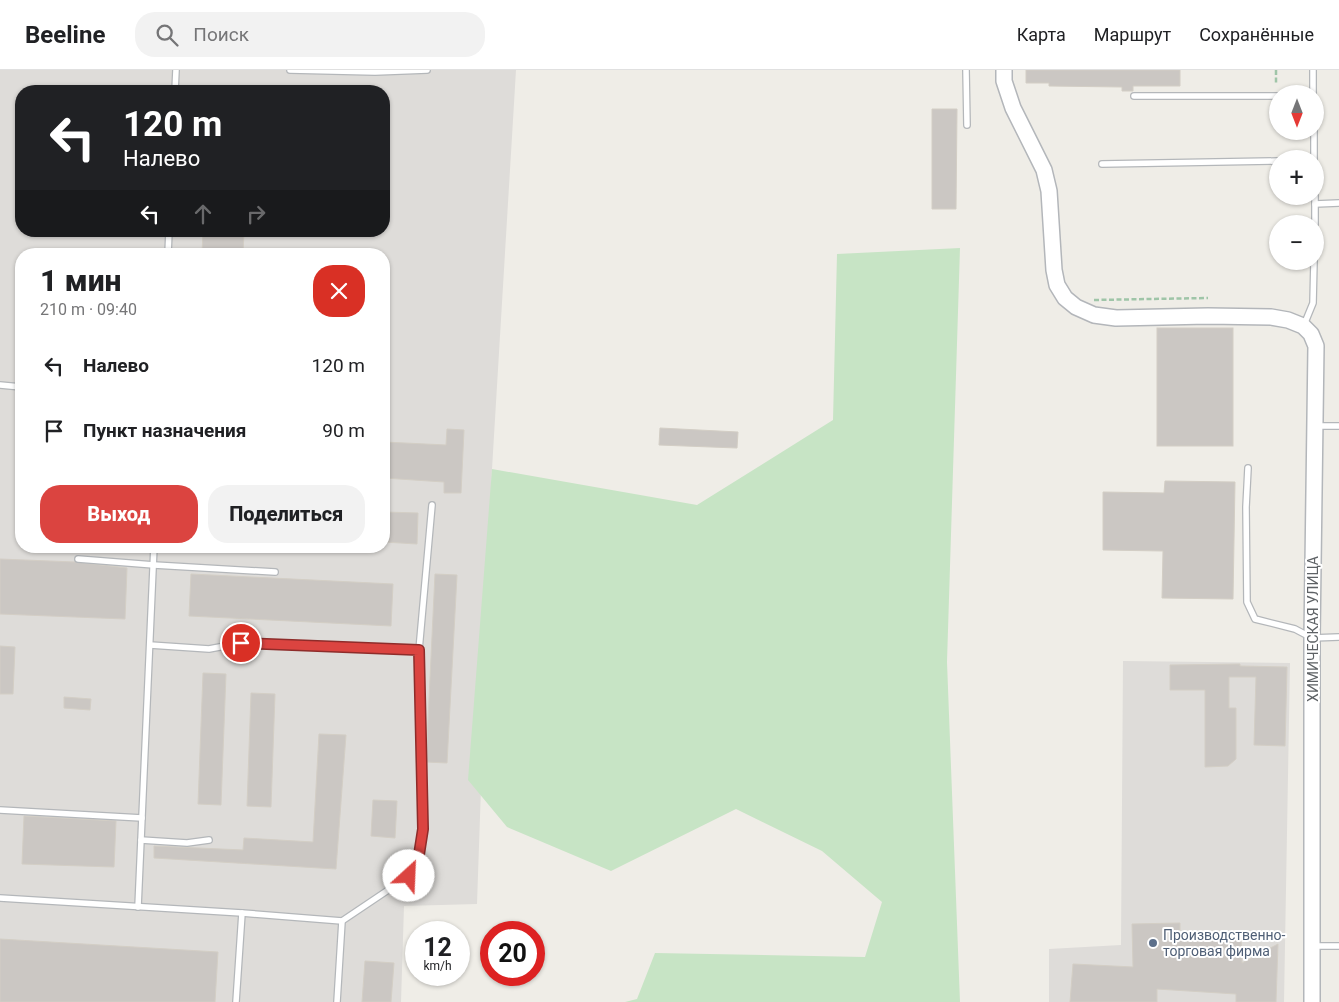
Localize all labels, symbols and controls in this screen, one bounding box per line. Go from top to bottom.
search box [135,12,485,57]
text: Beeline [25,21,105,49]
icon: search [153,21,181,49]
text: Поиск [193,23,249,46]
text: Карта [1017,24,1066,45]
text: Маршрут [1094,24,1171,45]
text: Сохранённые [1199,24,1314,45]
north arrow [1269,85,1324,140]
map controls [1269,85,1324,270]
text: 120 m [123,104,222,145]
icon: left [40,105,105,170]
text: Налево [123,146,200,171]
button: + [1269,150,1324,205]
icon: left [136,200,164,228]
icon: ahead [189,200,217,228]
icon: right [242,200,270,228]
button: − [1269,215,1324,270]
text: 1 мин [40,263,121,298]
button: close [313,265,365,317]
text: 210 m · 09:40 [40,300,137,319]
icon: left [40,352,68,380]
text: Налево [83,354,149,377]
text: 120 m [312,354,365,377]
icon: arrive [40,417,68,445]
text: Пункт назначения [83,419,246,442]
text: 90 m [322,419,365,442]
button: Выход [40,485,198,543]
button: Поделиться [208,485,365,543]
street label: ХИМИЧЕСКАЯ УЛИЦА [1305,556,1321,702]
pin [220,622,262,664]
icon: arrive [227,629,255,657]
position arrow [382,849,434,901]
speed limit sign: 20 [480,921,545,986]
place label: Производственно- торговая фирма [1163,927,1286,959]
text: 12 [423,933,452,962]
marker: Производственно- торговая фирма [1147,937,1159,949]
text: km/h [423,959,452,973]

